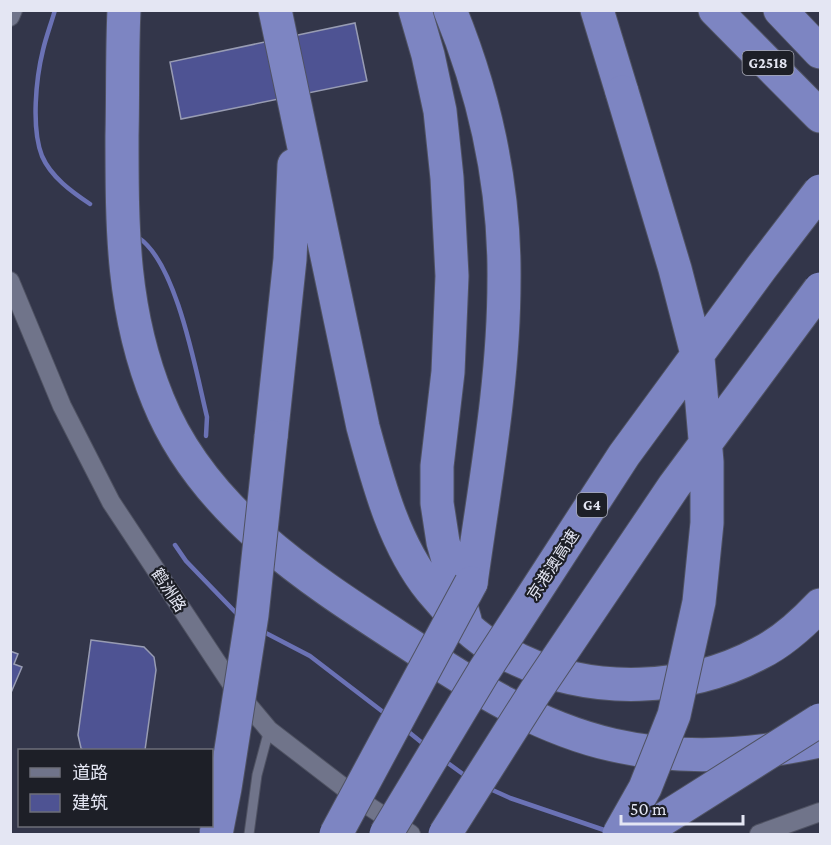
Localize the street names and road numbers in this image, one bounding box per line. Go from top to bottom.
road number: G2518 [742,51,794,75]
road number: G4 [577,493,607,517]
street label: 京港澳高速 [524,527,582,603]
street label: 鹤洲路 [149,565,189,615]

